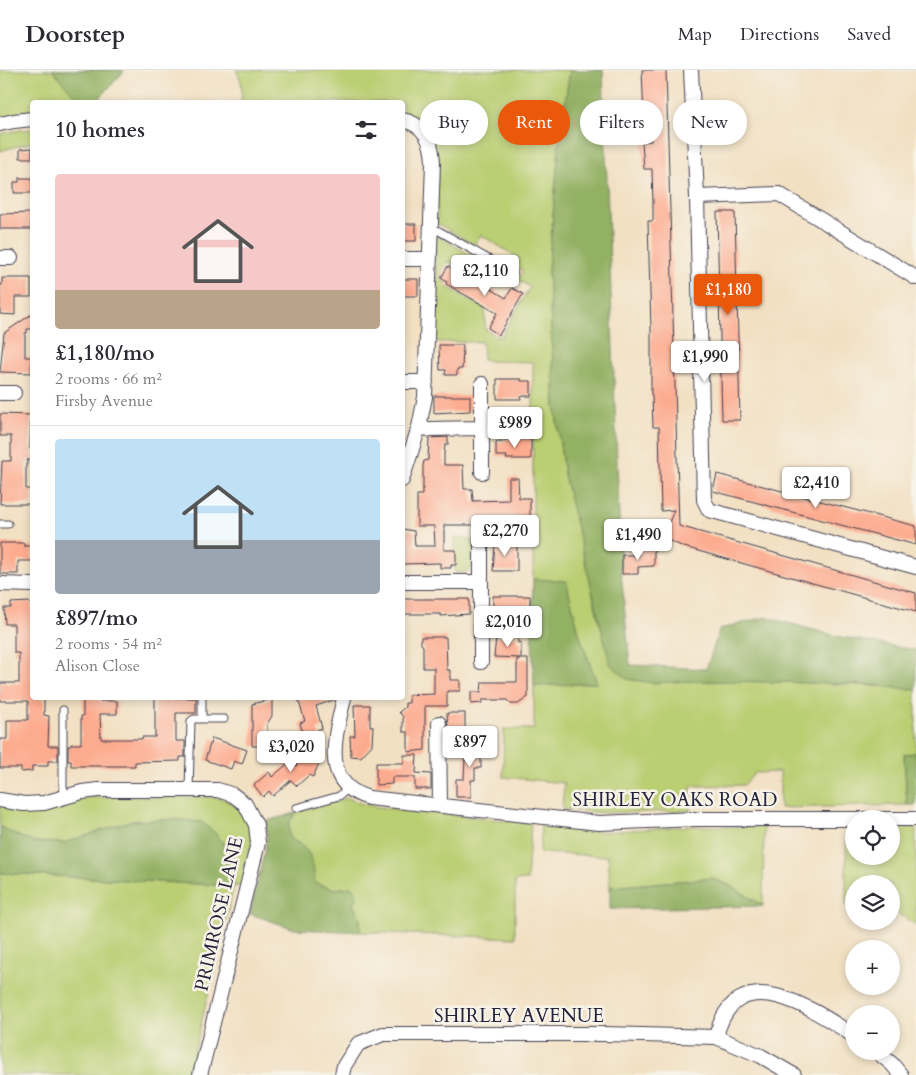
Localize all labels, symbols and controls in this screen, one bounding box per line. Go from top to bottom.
text: Doorstep [25,18,125,51]
text: Map [678,22,712,47]
text: Directions [740,22,819,47]
text: Saved [847,22,891,47]
chip: Buy [420,100,488,145]
chip: Rent [498,100,570,145]
chip: Filters [580,100,663,145]
chip: New [673,100,747,145]
text: 10 homes [55,116,145,145]
icon: filters [352,116,380,144]
icon: home [173,206,263,296]
pin: £2,110 [444,254,526,297]
text: £2,110 [462,260,508,282]
pin: £1,180 [687,274,769,316]
text: £1,180 [705,279,751,301]
text: £1,180/mo [55,339,155,368]
pin: £1,990 [664,340,746,383]
text: £1,990 [682,346,728,368]
text: 2 rooms · 66 m² [55,368,162,390]
text: Firsby Avenue [55,390,153,412]
pin: £989 [485,406,545,449]
text: £989 [498,412,532,434]
pin: £2,410 [775,466,857,509]
icon: home [173,472,263,562]
text: £2,410 [793,472,839,494]
pin: £2,270 [464,514,546,557]
pin: £1,490 [597,518,679,561]
text: £2,270 [482,520,528,542]
text: £1,490 [615,524,661,546]
text: £897/mo [55,604,138,633]
pin: £2,010 [467,606,549,648]
text: £2,010 [485,611,531,633]
text: 2 rooms · 54 m² [55,633,162,655]
text: Alison Close [55,655,140,677]
pin: £897 [440,726,500,768]
pin: £3,020 [250,730,332,773]
text: £897 [453,731,487,753]
text: £3,020 [268,736,314,758]
street label: SHIRLEY OAKS ROAD [573,787,777,813]
map controls [845,810,900,1060]
button: locate [845,810,900,865]
street label: PRIMROSE LANE [189,834,249,994]
button: layers [845,875,900,930]
button: + [845,940,900,995]
street label: SHIRLEY AVENUE [434,1003,604,1029]
button: − [845,1005,900,1060]

